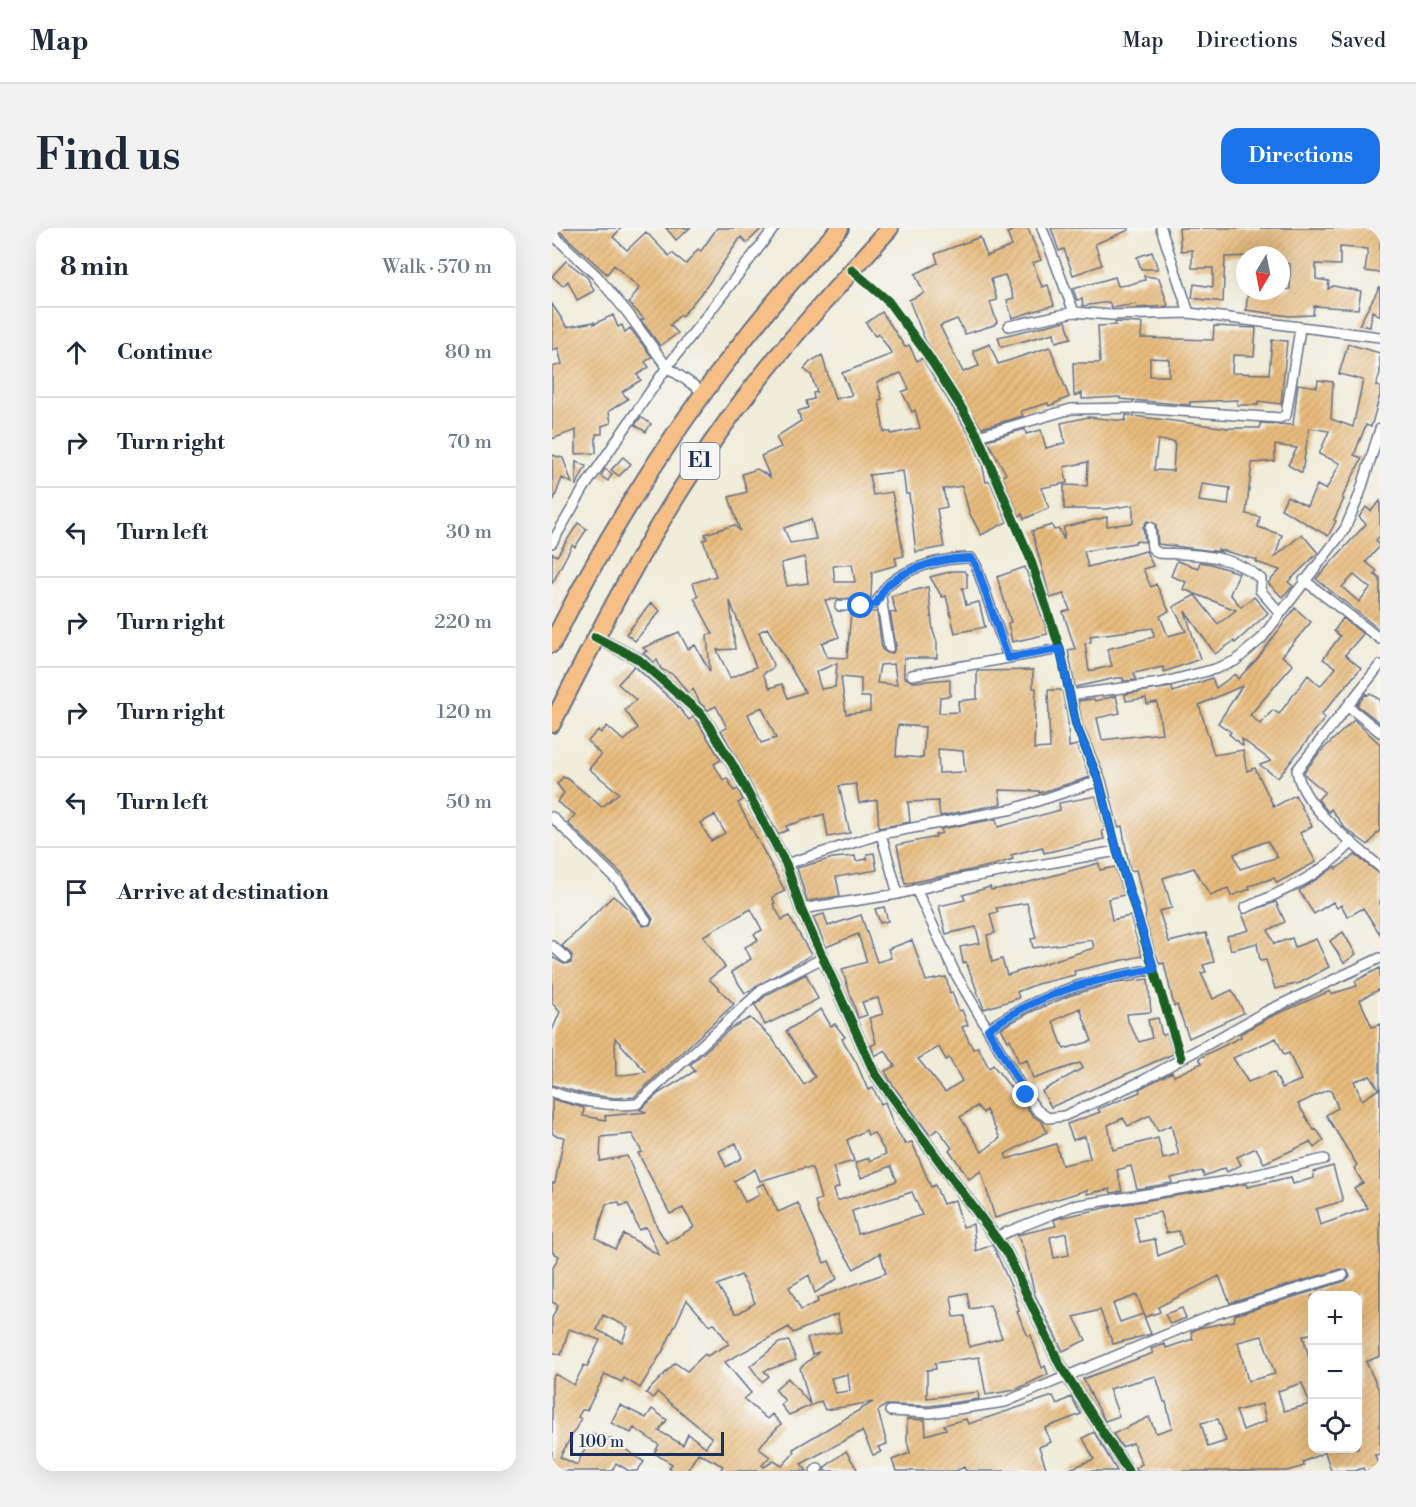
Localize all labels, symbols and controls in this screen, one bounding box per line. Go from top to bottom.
text: Map [30,24,89,59]
text: Map [1122,28,1164,54]
text: Directions [1197,28,1298,54]
text: Saved [1331,28,1386,54]
button: Directions [1221,128,1380,184]
text: Find us [36,130,180,183]
north arrow [1236,246,1290,300]
text: 8 min [60,251,129,283]
text: Walk · 570 m [382,255,492,280]
icon: ahead [60,336,93,369]
text: Continue [117,339,213,366]
text: 80 m [445,340,492,365]
icon: right [60,426,93,459]
text: Turn right [117,429,225,456]
text: 70 m [448,430,492,455]
road number: E1 [680,443,720,479]
icon: left [60,516,93,549]
text: Turn left [117,519,208,546]
text: 30 m [446,520,492,545]
route start [847,592,873,618]
icon: right [60,606,93,639]
text: Turn right [117,609,225,636]
text: 220 m [434,610,492,635]
icon: right [60,696,93,729]
text: Turn right [117,699,225,726]
text: 120 m [437,700,492,725]
icon: left [60,786,93,819]
text: Turn left [117,789,208,816]
text: 50 m [446,790,492,815]
icon: arrive [60,876,93,909]
text: Arrive at destination [117,879,329,906]
route end [1012,1081,1038,1107]
map controls [1308,1291,1362,1453]
button: + [1308,1291,1362,1345]
button: − [1308,1345,1362,1399]
button: locate [1308,1399,1362,1453]
scale bar [570,1429,724,1456]
text: 100 m [579,1432,624,1452]

